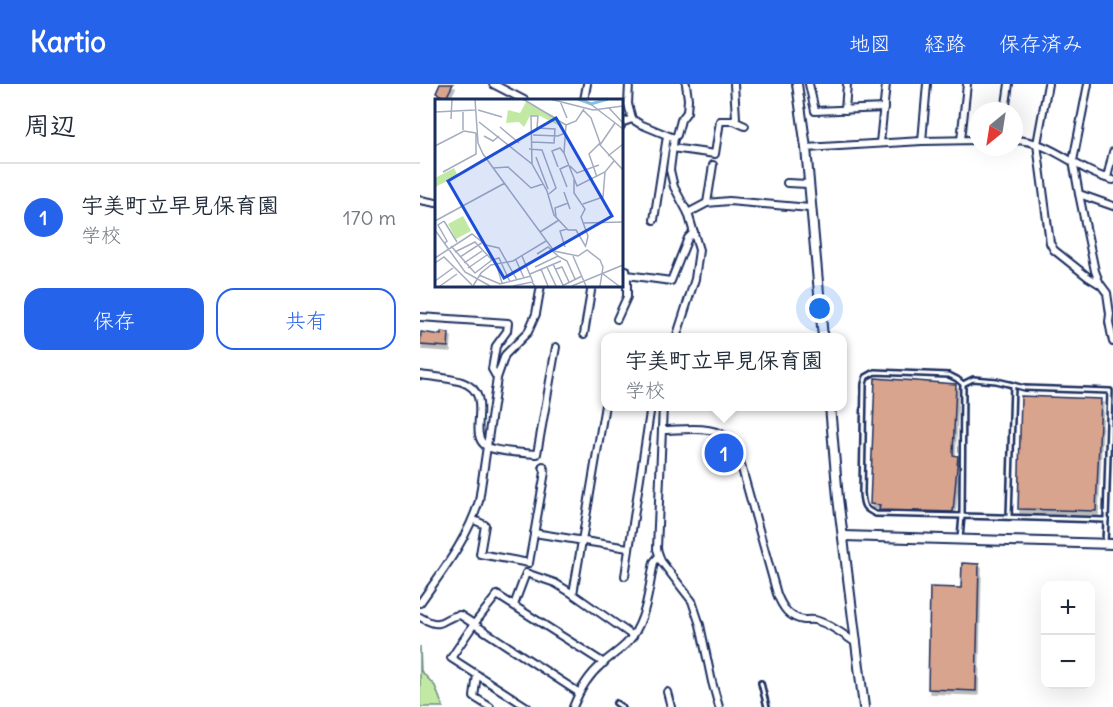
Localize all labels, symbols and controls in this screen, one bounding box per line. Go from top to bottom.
text: Kartio [30,24,106,60]
text: 地図 [849,30,891,57]
text: 経路 [924,30,966,57]
text: 保存済み [999,30,1083,57]
inset map [435,99,622,286]
north arrow [969,102,1023,156]
text: 周辺 [24,109,76,142]
text: 宇美町立早見保育園 [81,191,279,219]
text: 1 [40,205,47,230]
text: 170 m [343,205,396,230]
text: 学校 [81,222,121,247]
button: 保存 [24,288,204,350]
button: 共有 [216,288,396,350]
your location [805,294,834,323]
popup [601,333,847,411]
text: 宇美町立早見保育園 [625,346,823,374]
text: 学校 [625,377,665,402]
pin: 1 [704,430,744,476]
map controls [1041,581,1095,689]
button: + [1041,581,1095,635]
button: − [1041,635,1095,689]

